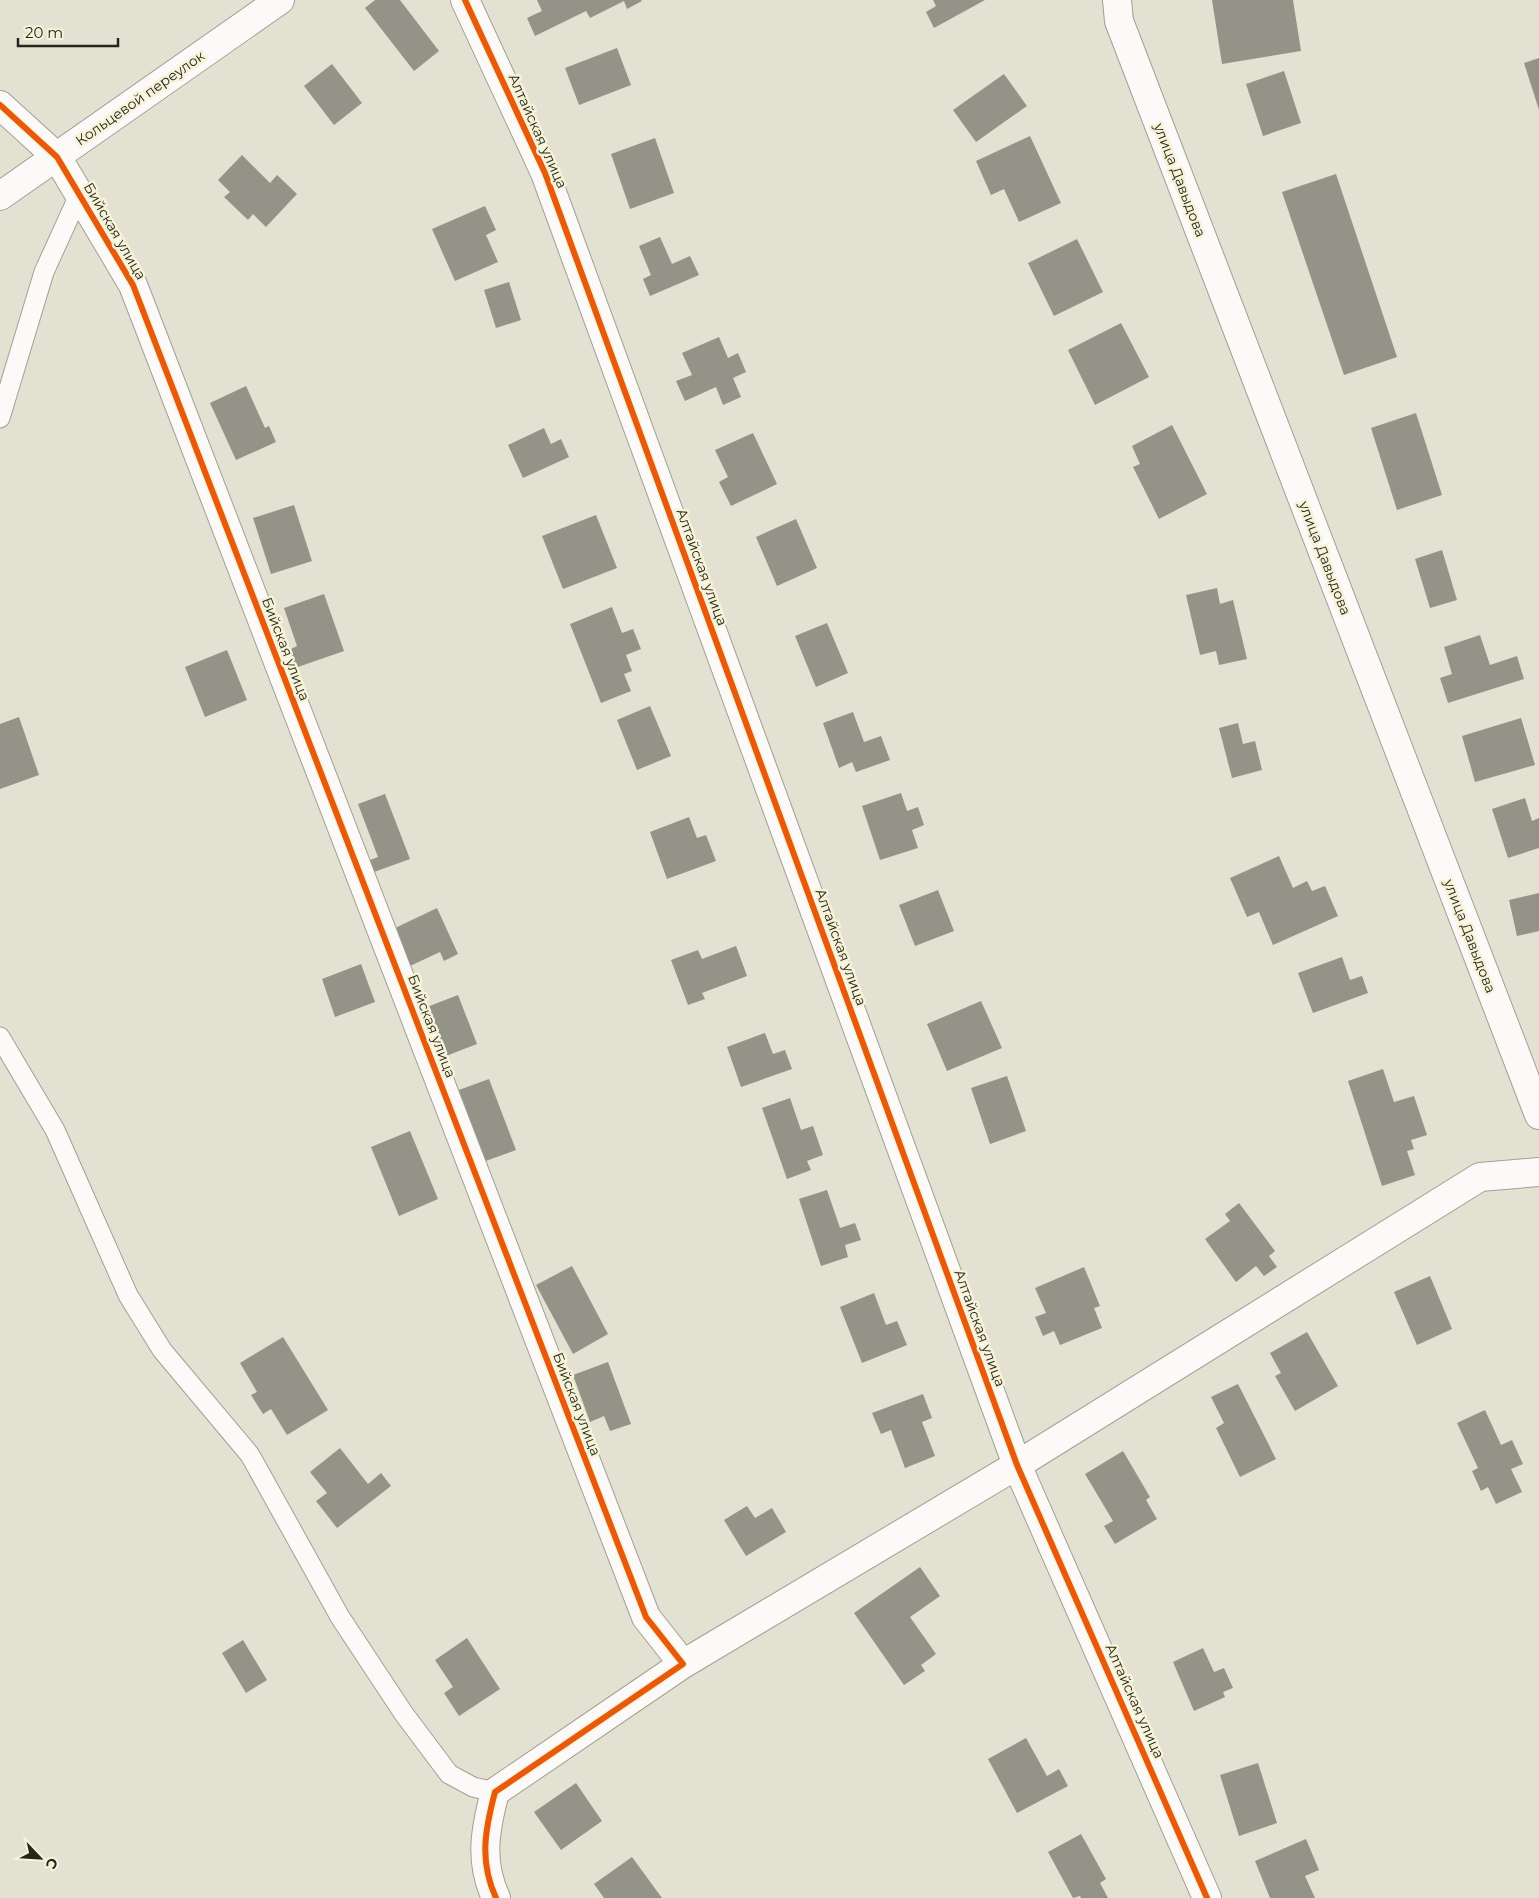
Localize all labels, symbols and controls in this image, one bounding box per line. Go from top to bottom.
scale bar [18,15,118,47]
text: 20 m [25,23,63,42]
street label: Кольцевой переулок [72,47,208,149]
street label: Алтайская улица [505,71,571,191]
street label: улица Давыдова [1150,119,1210,240]
street label: Бийская улица [80,179,150,283]
street label: улица Давыдова [1295,497,1355,618]
street label: Алтайская улица [672,506,732,628]
street label: Бийская улица [258,595,314,703]
street label: улица Давыдова [1440,875,1500,996]
street label: Алтайская улица [811,886,871,1008]
street label: Бийская улица [404,972,460,1080]
street label: Алтайская улица [950,1267,1010,1389]
street label: Бийская улица [549,1350,605,1458]
street label: Алтайская улица [1102,1641,1168,1761]
north arrow [15,1833,65,1883]
text: С [41,1855,62,1872]

